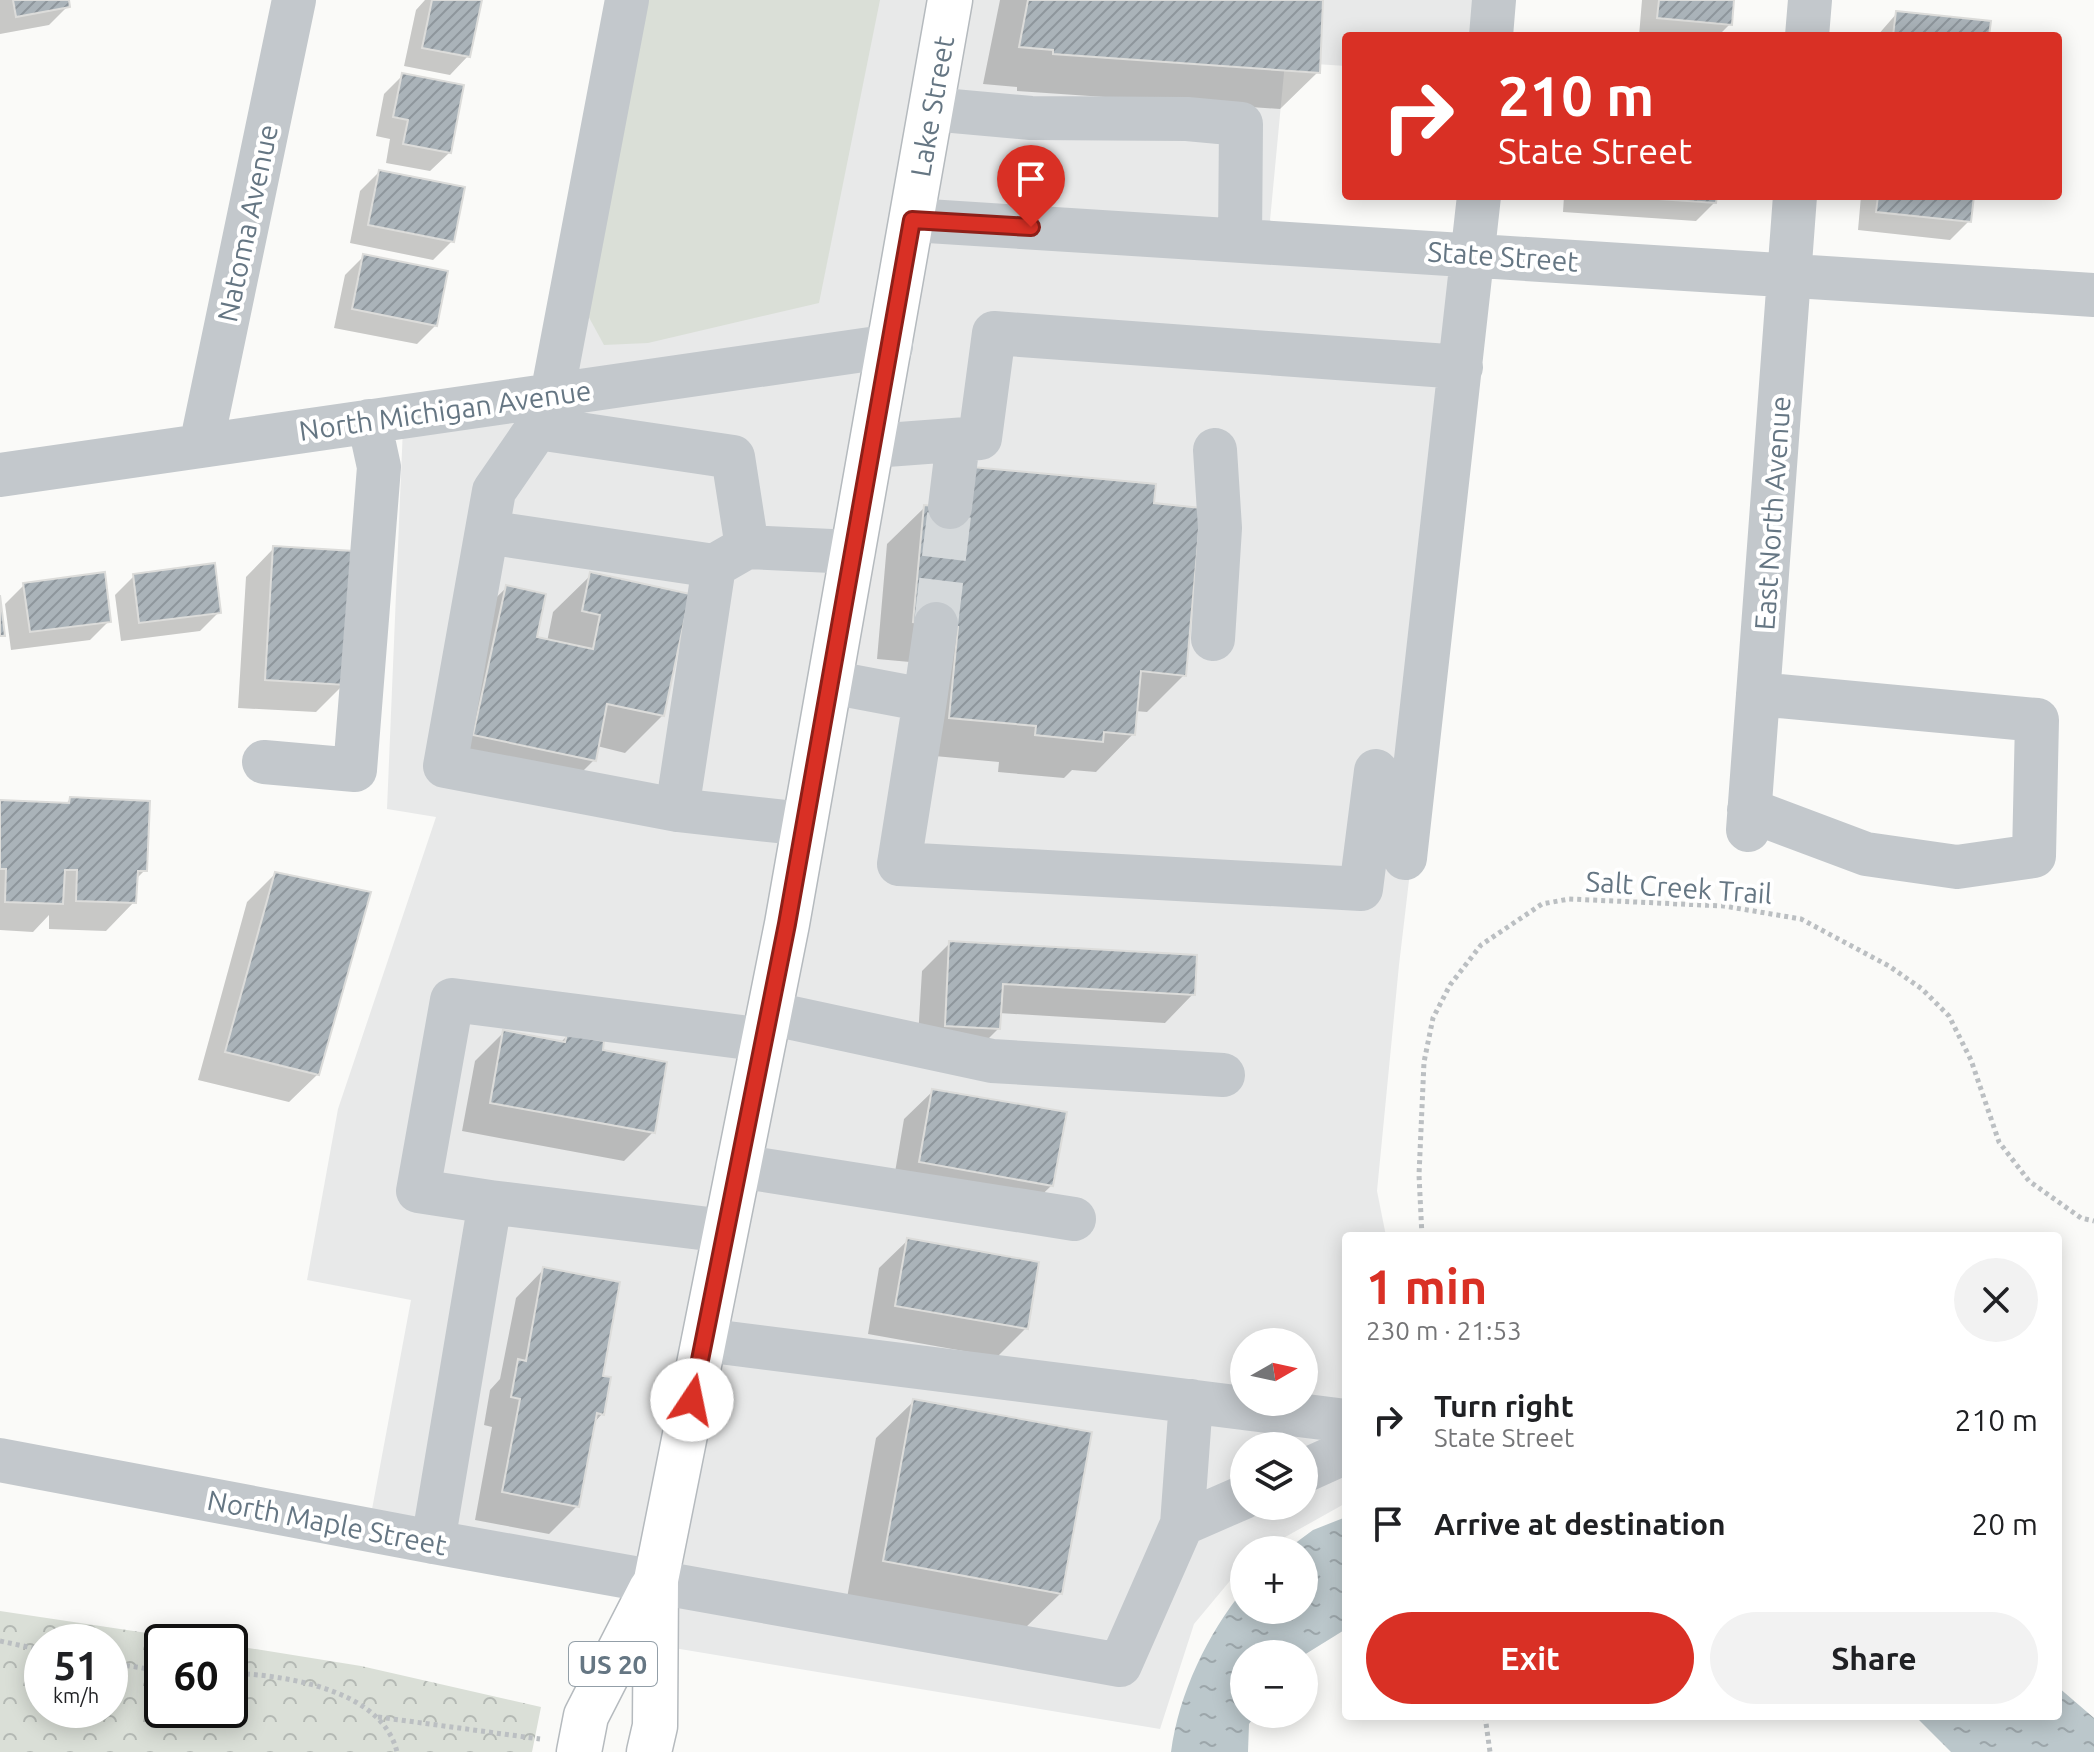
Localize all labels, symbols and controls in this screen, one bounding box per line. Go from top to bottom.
street label: Lake Street [904,33,959,179]
icon: right [1366,64,1470,168]
text: 210 m [1498,64,1654,127]
street label: Natoma Avenue [211,121,283,325]
text: State Street [1498,130,1692,171]
pin [997,145,1065,227]
icon: arrive [1009,157,1053,201]
street label: State Street [1427,235,1579,277]
street label: North Michigan Avenue [297,374,593,446]
street label: East North Avenue [1748,395,1796,631]
street label: Salt Creek Trail [1585,865,1773,909]
button: close [1954,1258,2038,1342]
text: 1 min [1366,1259,1487,1313]
text: 230 m · 21:53 [1366,1316,1522,1345]
north arrow [1230,1328,1318,1416]
map controls [1230,1328,1318,1728]
position arrow [650,1358,734,1442]
text: Turn right [1434,1389,1574,1423]
icon: right [1366,1398,1410,1442]
text: 210 m [1954,1403,2038,1437]
text: State Street [1434,1423,1574,1452]
button: layers [1230,1432,1318,1520]
street label: North Maple Street [205,1484,449,1560]
icon: arrive [1366,1502,1410,1546]
text: Arrive at destination [1434,1507,1726,1541]
text: 20 m [1971,1507,2038,1541]
button: + [1230,1536,1318,1624]
button: Exit [1366,1612,1694,1704]
button: Share [1710,1612,2038,1704]
speed limit sign: 60 [144,1624,248,1728]
button: − [1230,1640,1318,1728]
road number: US 20 [569,1642,657,1686]
text: 51 [53,1643,99,1688]
text: km/h [53,1684,99,1707]

